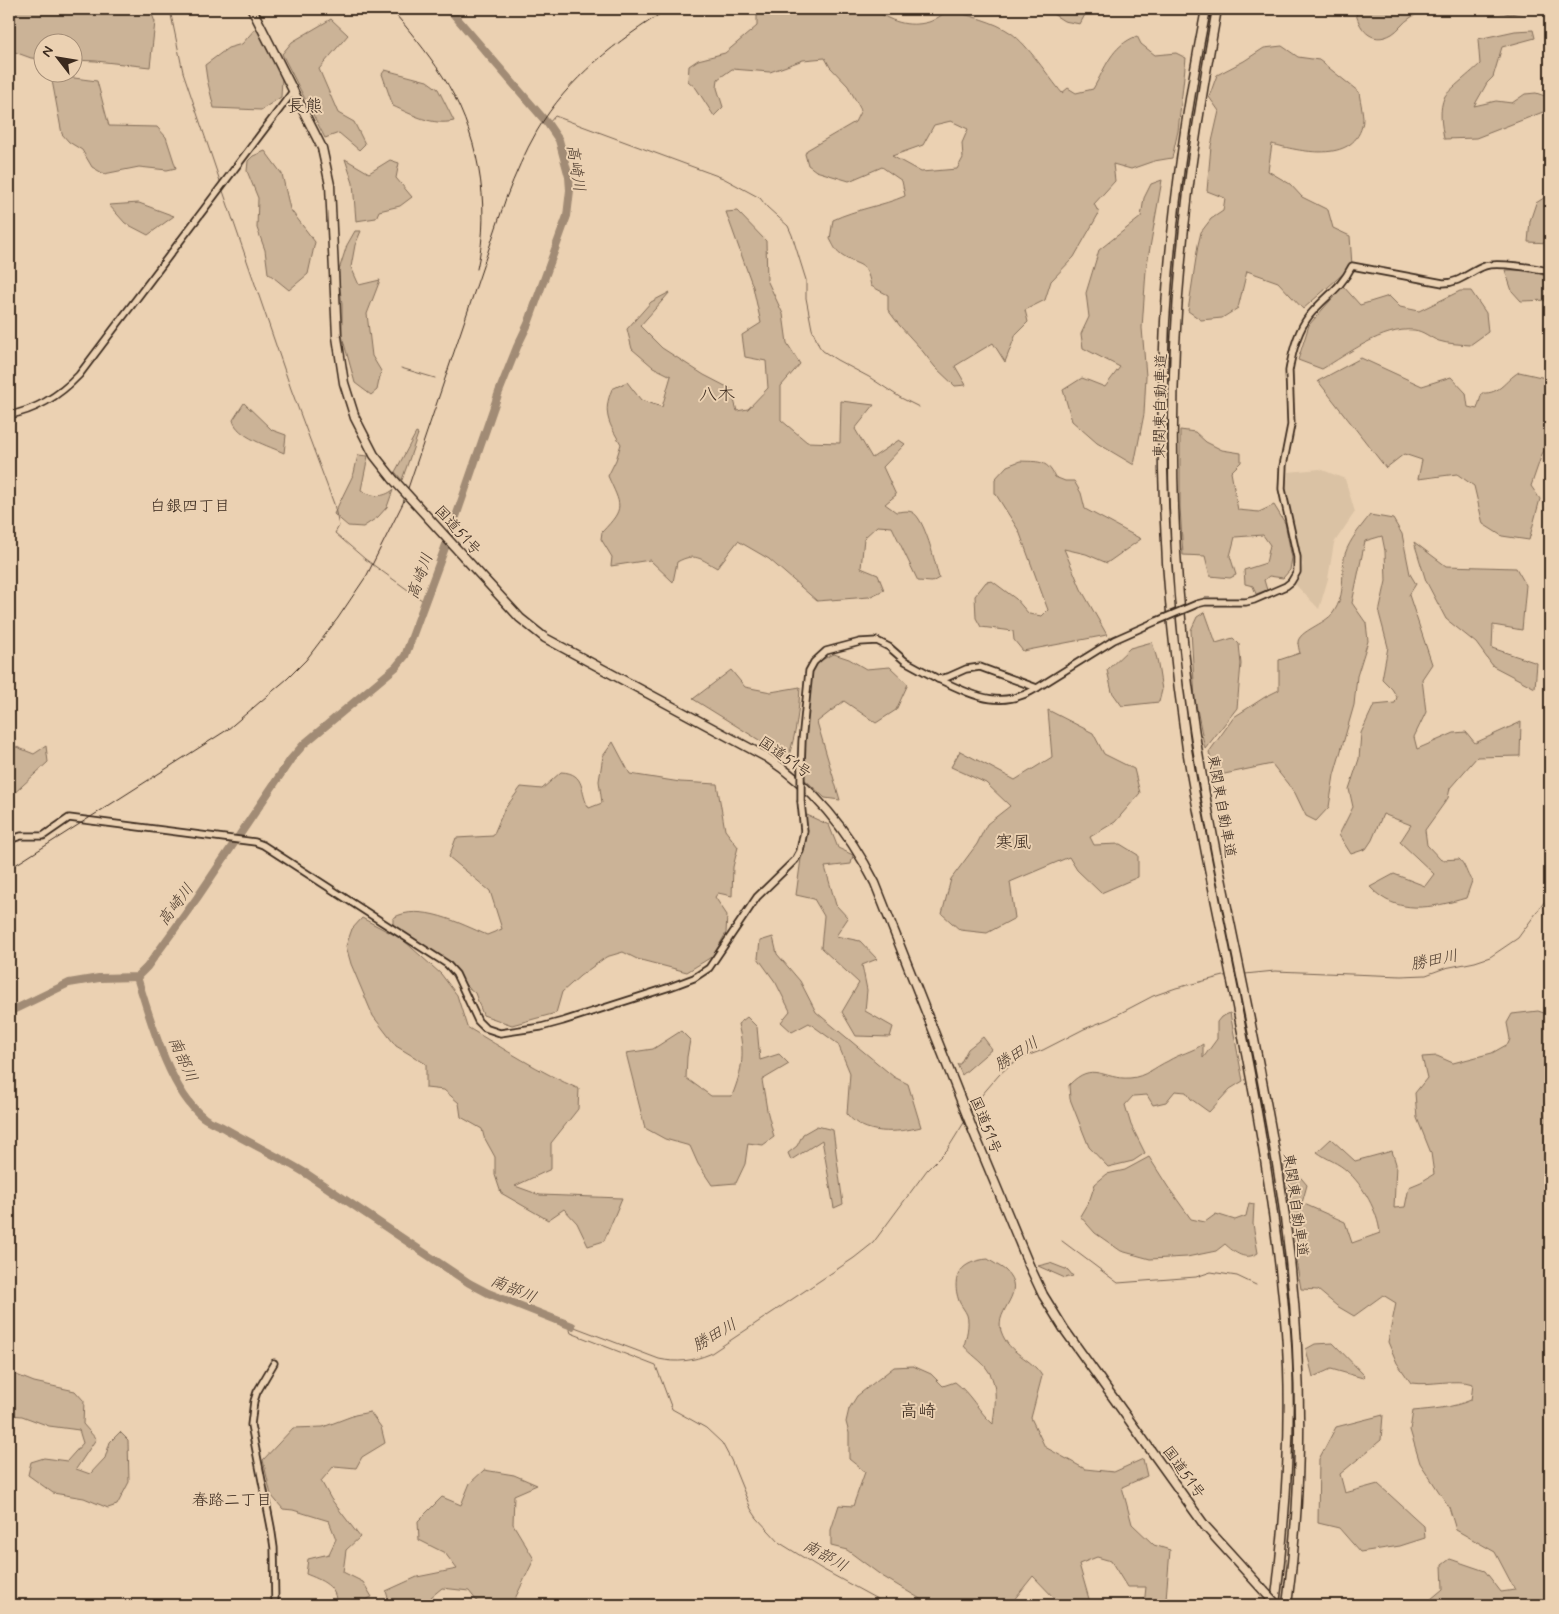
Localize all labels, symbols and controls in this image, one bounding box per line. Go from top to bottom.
north arrow [32,32,82,82]
text: N [38,43,58,60]
district label: 長熊 [287,95,323,119]
water label: 高崎川 [561,143,590,194]
street label: 東関東自動車道 [1150,353,1172,459]
district label: 八木 [699,383,735,407]
district label: 白銀四丁目 [150,496,230,517]
street label: 国道51号 [430,502,485,560]
water label: 高崎川 [402,550,438,603]
street label: 国道51号 [754,732,815,783]
street label: 東関東自動車道 [1202,753,1240,860]
district label: 寒風 [995,831,1031,855]
water label: 高崎川 [153,879,199,930]
water label: 勝田川 [1409,946,1460,975]
water label: 南部川 [163,1033,202,1086]
water label: 勝田川 [991,1033,1043,1076]
street label: 国道51号 [964,1094,1006,1157]
street label: 東関東自動車道 [1278,1152,1312,1259]
water label: 南部川 [487,1270,540,1308]
water label: 勝田川 [689,1314,741,1356]
district label: 高崎 [900,1400,936,1424]
street label: 国道51号 [1157,1442,1209,1503]
district label: 春路二丁目 [192,1490,272,1511]
water label: 南部川 [799,1535,851,1577]

